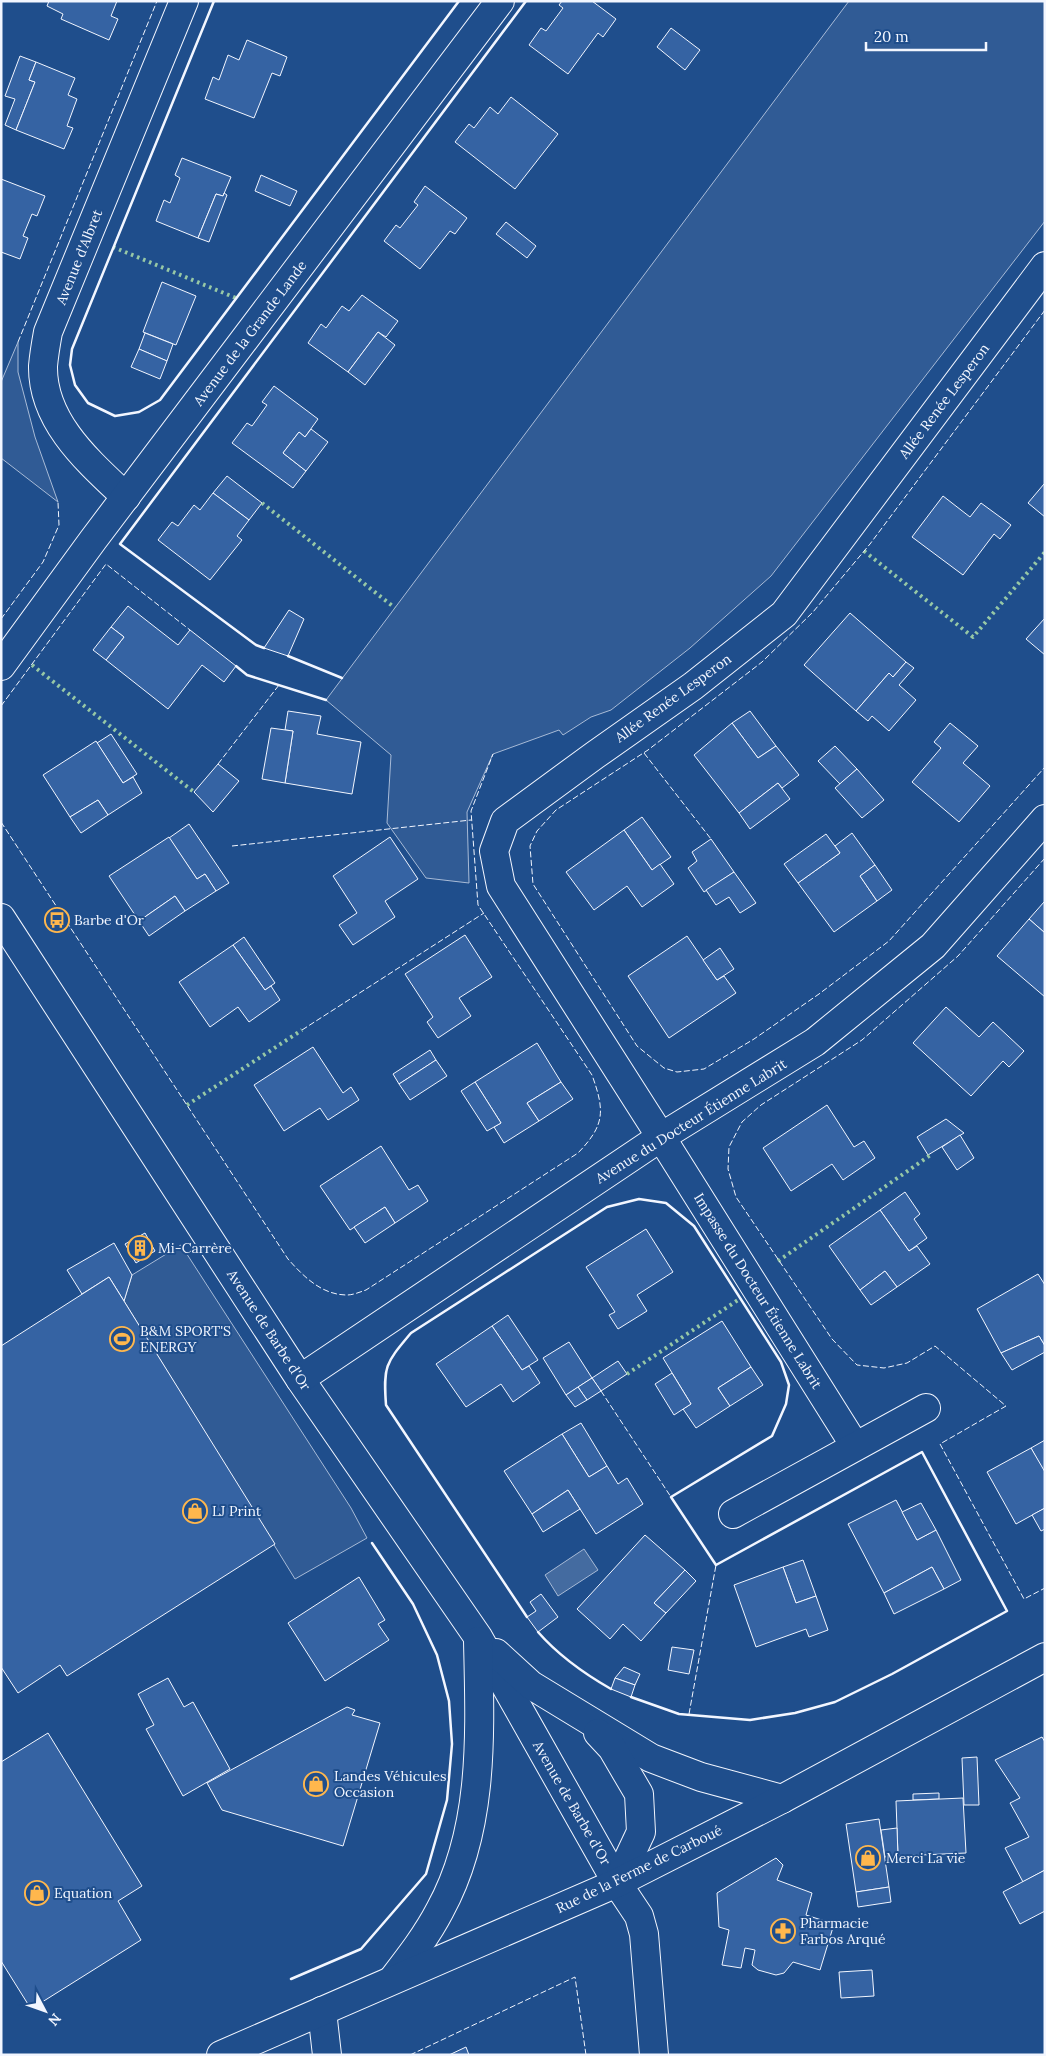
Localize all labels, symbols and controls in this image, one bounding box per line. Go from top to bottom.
scale bar [866,20,986,52]
text: 20 m [874,27,909,46]
street label: Avenue d'Albret [51,206,107,308]
street label: Avenue de la Grande Lande [189,256,311,410]
street label: Allée Renée Lesperon [894,339,993,463]
street label: Allée Renée Lesperon [610,649,735,747]
bus stop icon: Barbe d'Or [44,907,70,933]
place label: Barbe d'Or [74,911,144,929]
street label: Avenue du Docteur Étienne Labrit [591,1054,790,1188]
street label: Impasse du Docteur Étienne Labrit [690,1190,826,1393]
building icon: Mi-Carrère [127,1235,153,1261]
place label: Mi-Carrère [158,1239,232,1257]
street label: Avenue de Barbe d'Or [223,1265,315,1394]
place label: B&M SPORT'S ENERGY [140,1322,231,1356]
sports icon: B&M SPORT'S ENERGY [109,1326,135,1352]
shop icon: LJ Print [182,1498,208,1524]
place label: LJ Print [212,1502,262,1520]
street label: Avenue de Barbe d'Or [529,1737,615,1868]
place label: Landes Véhicules Occasion [334,1767,446,1801]
shop icon: Landes Véhicules Occasion [303,1771,329,1797]
street label: Rue de la Ferme de Carboué [553,1821,725,1917]
shop icon: Merci La vie [855,1845,881,1871]
place label: Merci La vie [886,1849,966,1867]
shop icon: Equation [24,1880,50,1906]
place label: Equation [54,1884,113,1902]
place label: Pharmacie Farbos Arqué [800,1914,886,1948]
pharmacy icon: Pharmacie Farbos Arqué [770,1918,796,1944]
north arrow [20,1986,70,2036]
text: N [44,2010,65,2030]

